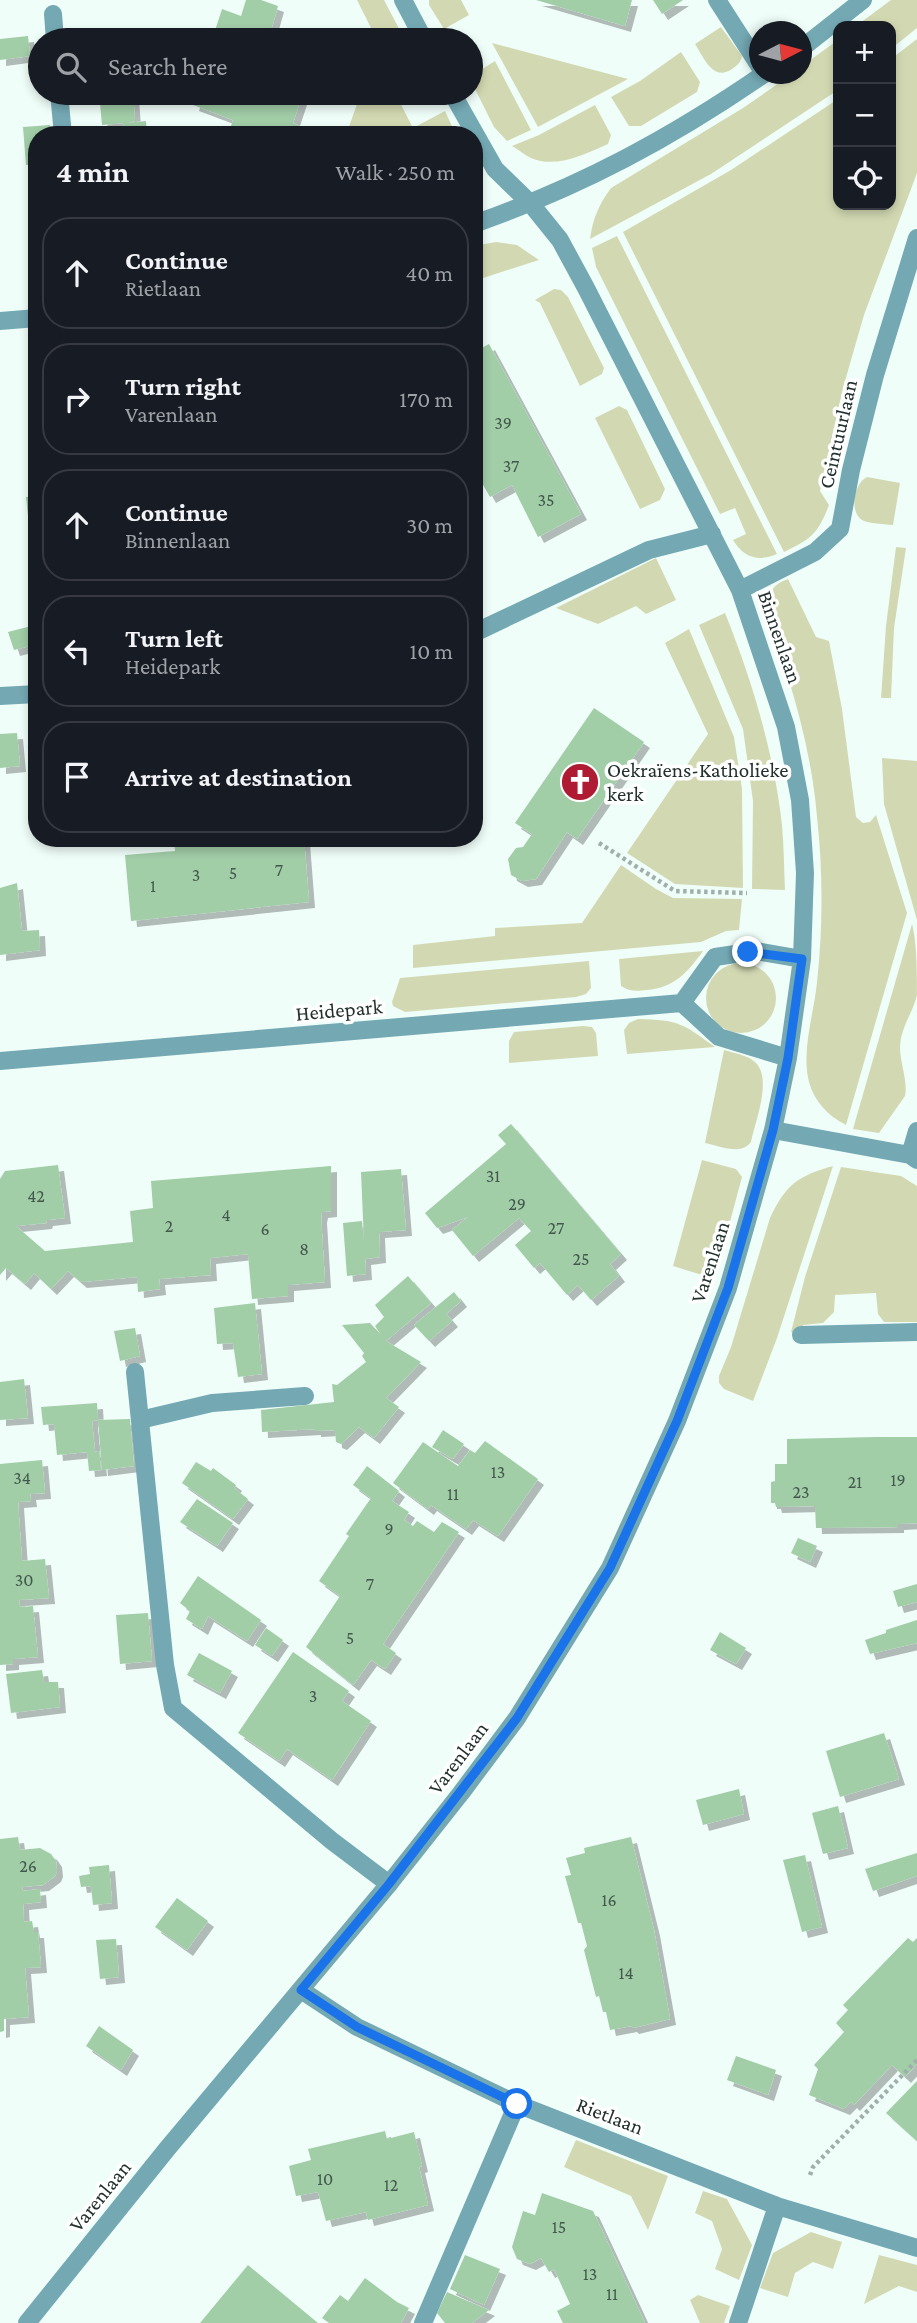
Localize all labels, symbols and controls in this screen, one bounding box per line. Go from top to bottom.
north arrow [749,21,812,84]
map controls [833,21,896,210]
button: + [833,21,896,84]
search box [28,28,483,105]
icon: search [52,48,90,86]
text: Search here [108,52,227,81]
button: − [833,84,896,147]
button: locate [833,147,896,210]
text: 4 min [56,155,129,188]
text: Walk · 250 m [335,159,455,185]
text: Continue [125,246,228,275]
icon: ahead [58,254,96,292]
text: 40 m [405,260,453,286]
text: Rietlaan [125,275,201,301]
text: Turn right [125,372,241,401]
street label: Ceintuurlaan [814,377,862,491]
icon: right [58,380,96,418]
text: 170 m [399,386,453,412]
text: Varenlaan [125,401,218,427]
house number: 39 [494,413,512,433]
house number: 37 [503,456,519,476]
house number: 35 [537,490,555,510]
text: Continue [125,498,228,527]
icon: ahead [58,506,96,544]
text: 30 m [406,512,453,538]
text: Binnenlaan [125,527,230,553]
street label: Binnenlaan [753,588,807,686]
text: Turn left [125,624,223,653]
icon: left [58,632,96,670]
text: 10 m [410,638,453,664]
text: Heidepark [125,653,220,679]
icon: arrive [58,758,96,796]
place label: Oekraïens-Katholieke kerk [607,758,789,806]
church icon: Oekraïens-Katholieke kerk [559,761,601,803]
text: Arrive at destination [125,763,352,792]
house number: 7 [275,860,283,880]
house number: 5 [229,863,237,883]
house number: 3 [192,865,200,885]
house number: 1 [150,876,156,896]
route end [732,936,763,967]
street label: Heidepark [295,994,383,1026]
house number: 31 [486,1166,500,1186]
house number: 42 [27,1186,45,1206]
house number: 29 [508,1194,526,1214]
house number: 4 [221,1205,231,1225]
house number: 2 [165,1216,173,1236]
house number: 27 [548,1218,564,1238]
street label: Varenlaan [686,1218,734,1306]
house number: 6 [260,1219,270,1239]
house number: 8 [299,1239,309,1259]
house number: 25 [572,1249,590,1269]
house number: 13 [491,1462,505,1482]
house number: 34 [13,1468,31,1488]
house number: 19 [890,1470,906,1490]
house number: 21 [848,1472,862,1492]
house number: 23 [792,1482,810,1502]
house number: 11 [447,1484,459,1504]
house number: 9 [384,1519,394,1539]
house number: 30 [15,1570,33,1590]
house number: 7 [366,1574,374,1594]
house number: 5 [346,1628,354,1648]
house number: 3 [309,1686,317,1706]
street label: Varenlaan [423,1717,493,1799]
house number: 26 [19,1856,37,1876]
house number: 16 [601,1890,617,1910]
house number: 14 [618,1963,634,1983]
route start [501,2088,532,2119]
street label: Rietlaan [573,2092,647,2140]
street label: Varenlaan [64,2156,136,2236]
house number: 10 [317,2169,333,2189]
house number: 12 [384,2175,398,2195]
house number: 15 [552,2217,566,2237]
house number: 13 [583,2264,597,2284]
house number: 11 [606,2284,618,2304]

